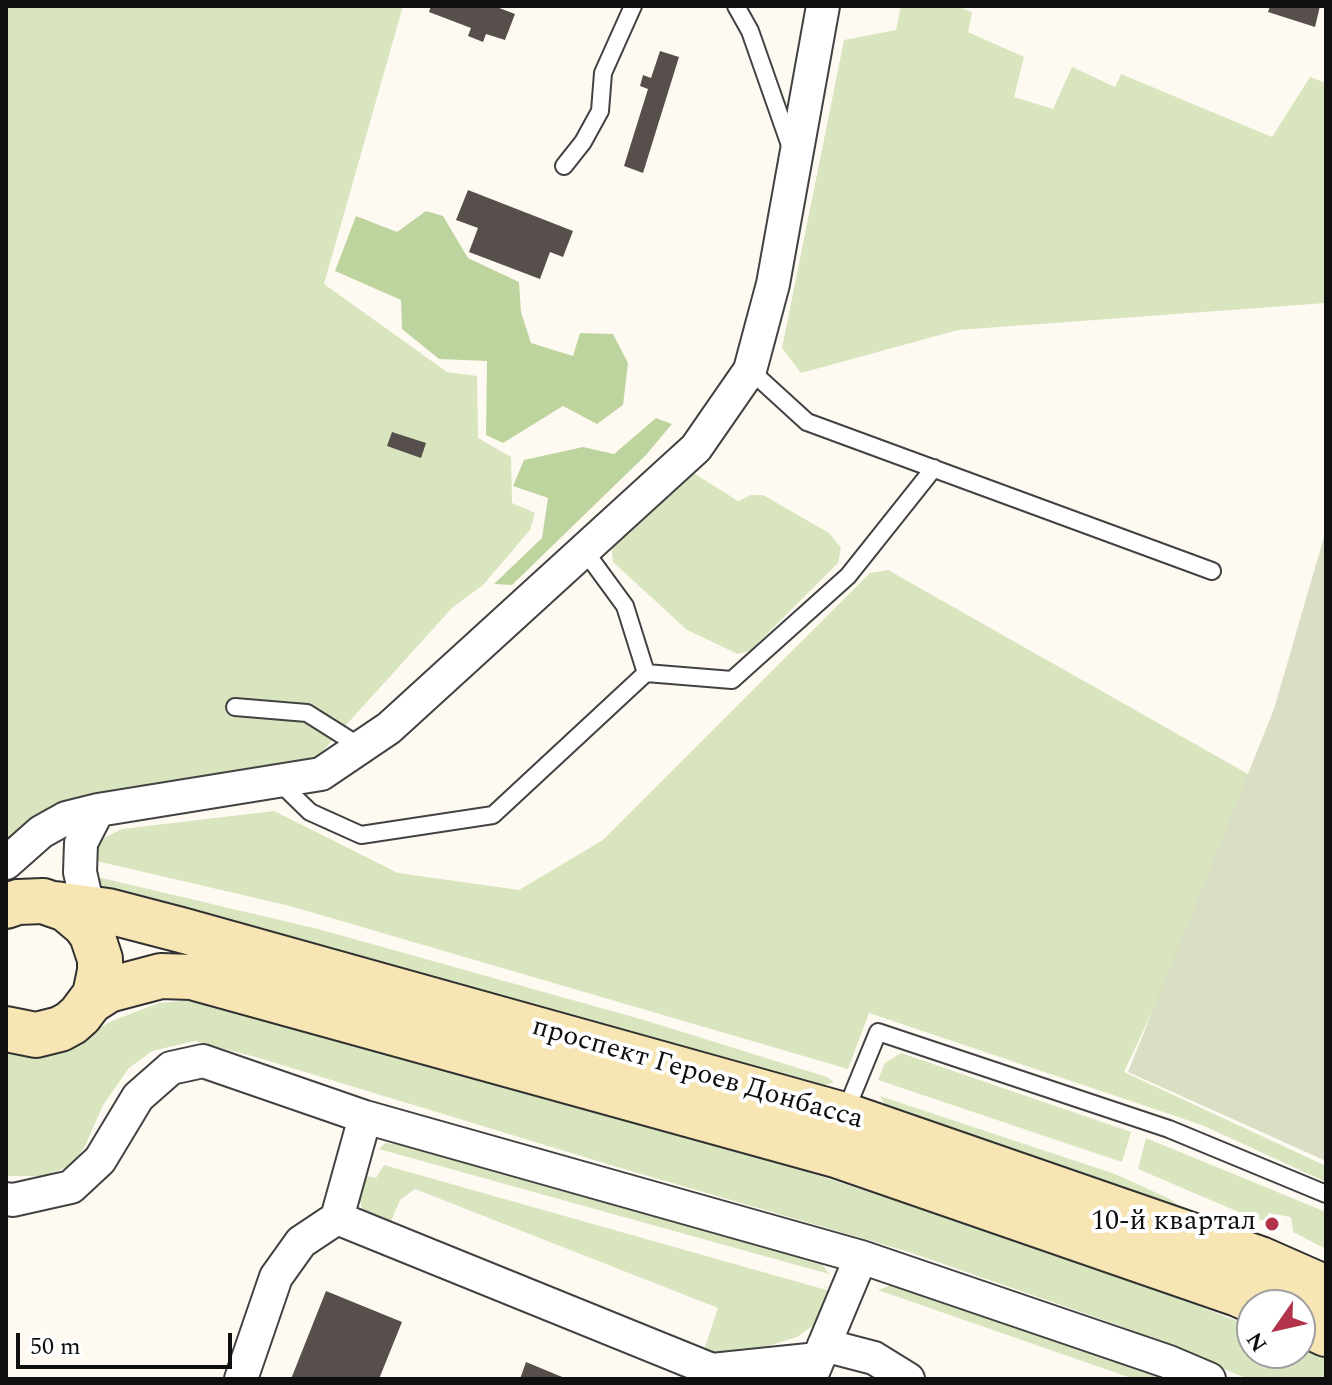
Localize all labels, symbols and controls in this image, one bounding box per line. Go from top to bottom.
street label: проспект Героев Донбасса [528,1012,866,1138]
place label: 10-й квартал [1091,1207,1256,1241]
marker: 10-й квартал [1263,1215,1281,1233]
north arrow [1236,1289,1316,1369]
scale bar [20,1317,236,1367]
text: N [1239,1325,1276,1358]
text: 50 m [30,1329,81,1365]

